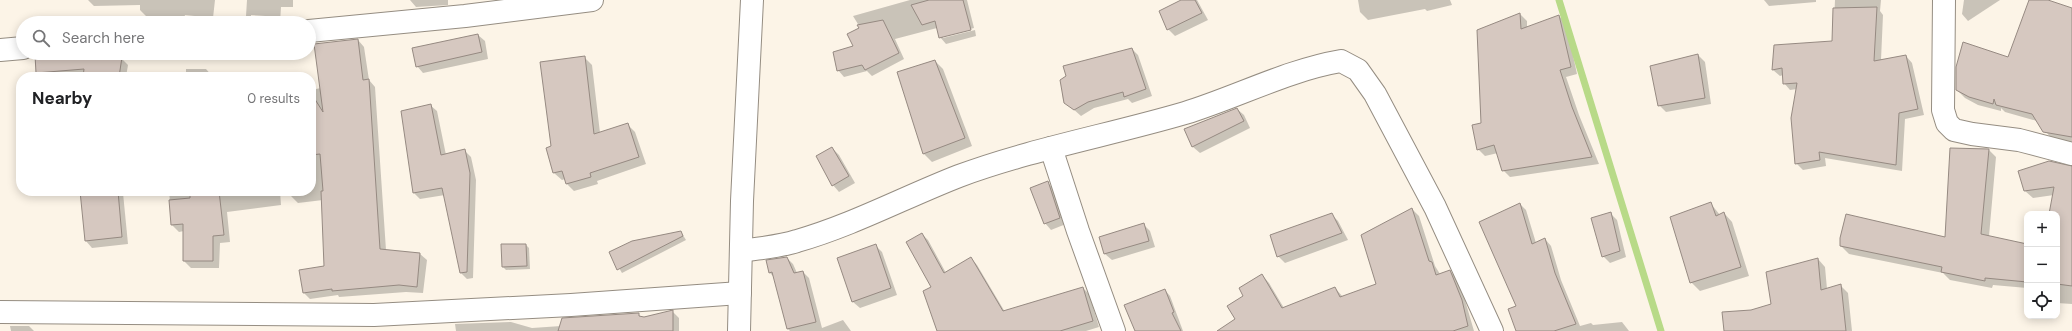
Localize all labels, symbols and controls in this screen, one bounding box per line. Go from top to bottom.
search box [16,16,316,60]
icon: search [30,27,52,49]
text: Search here [62,28,145,48]
text: Nearby [32,87,92,109]
text: 0 results [247,90,300,107]
map controls [2024,211,2060,319]
button: + [2024,211,2060,247]
button: − [2024,247,2060,283]
button: locate [2024,283,2060,319]

